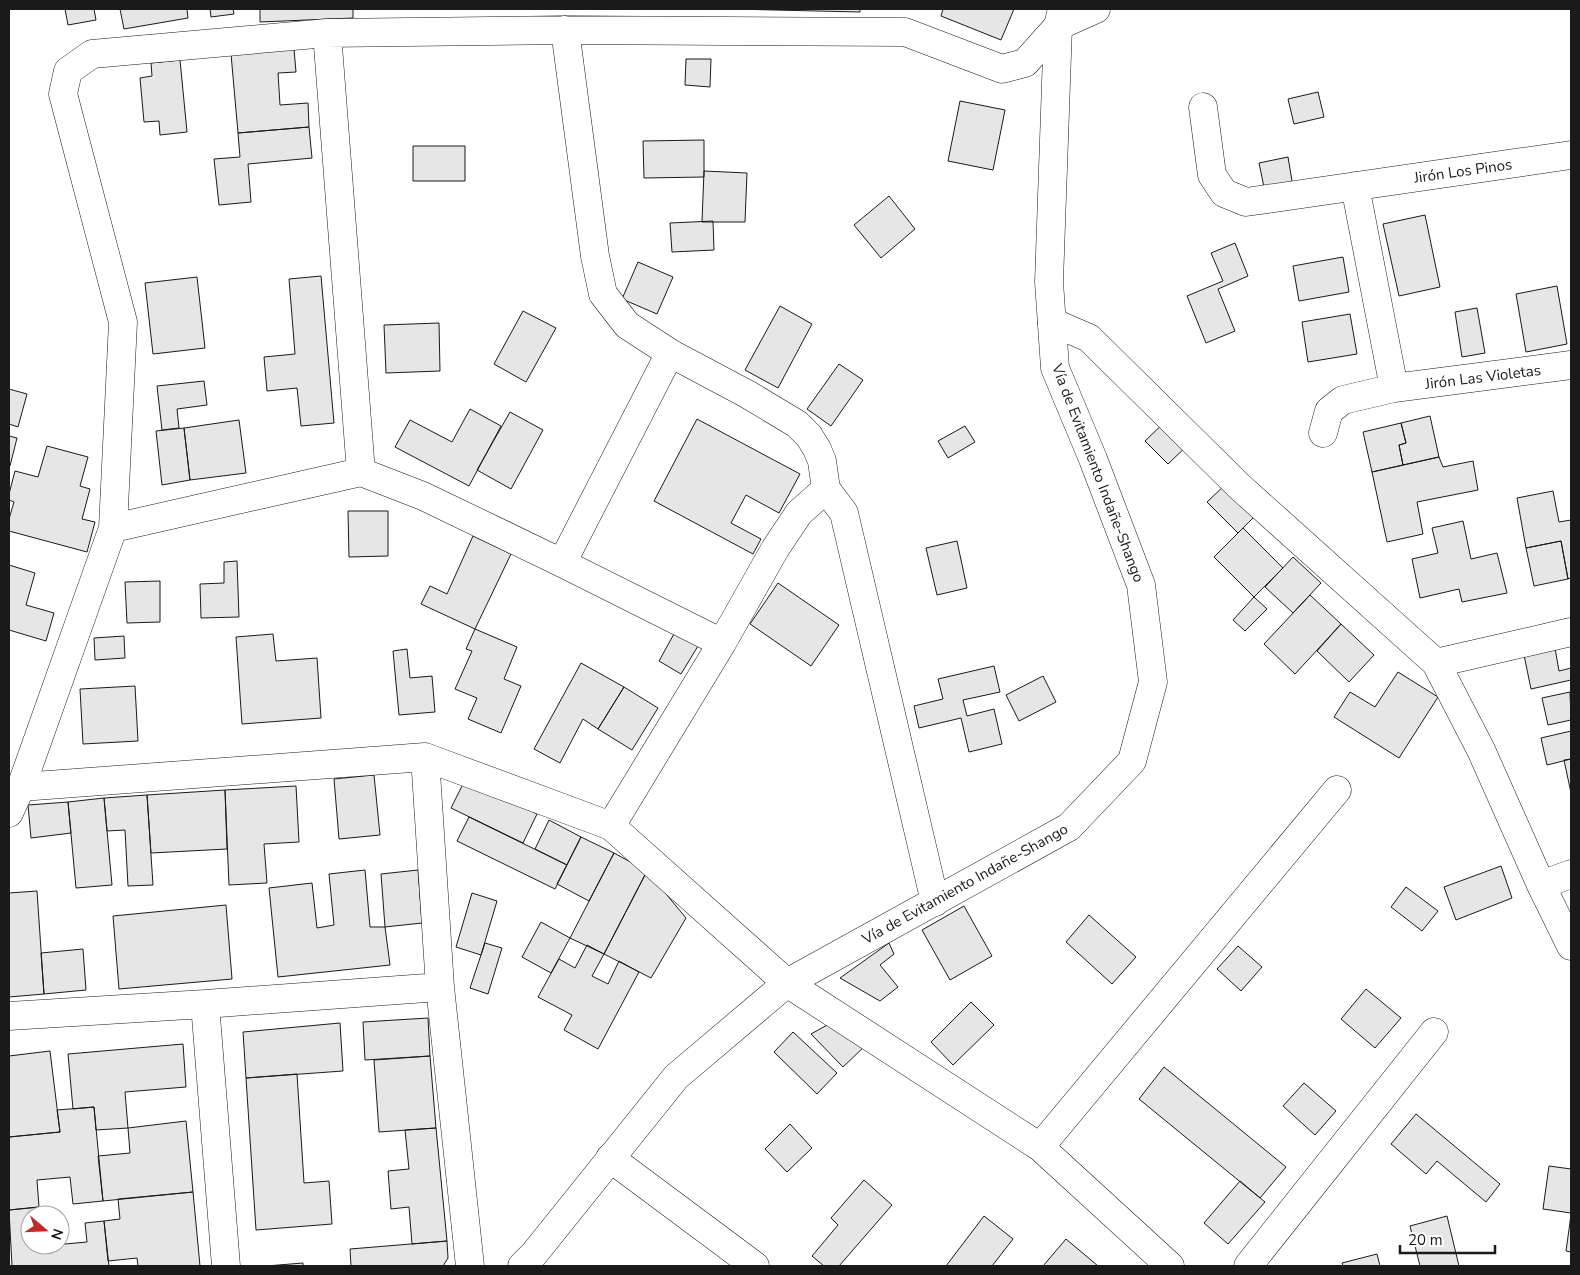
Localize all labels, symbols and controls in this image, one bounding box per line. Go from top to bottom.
street label: Jirón Los Pinos [1412,154,1513,188]
street label: Vía de Evitamiento Indañe-Shango [1047,360,1149,585]
street label: Jirón Las Violetas [1423,360,1542,394]
street label: Vía de Evitamiento Indañe-Shango [858,819,1072,950]
north arrow [20,1205,70,1255]
scale bar [1400,1222,1495,1254]
text: N [46,1226,68,1242]
text: 20 m [1408,1230,1443,1250]

